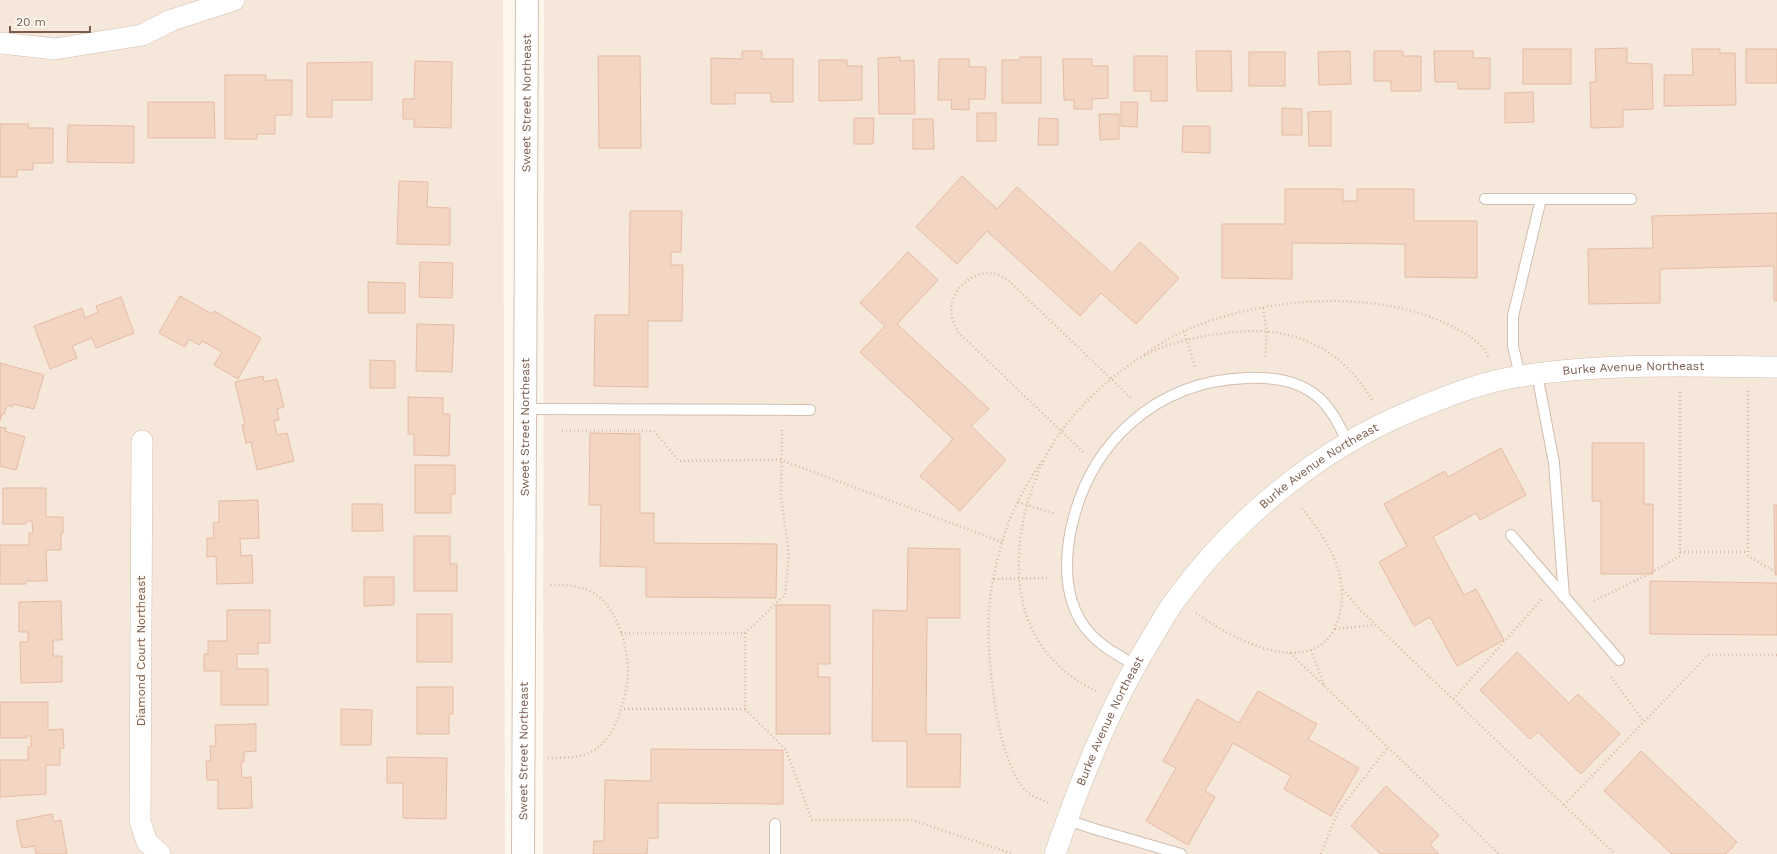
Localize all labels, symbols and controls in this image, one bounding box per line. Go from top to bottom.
scale bar [10,8,90,34]
text: 20 m [16,15,46,29]
street label: Sweet Street Northeast [519,34,534,172]
street label: Sweet Street Northeast [518,358,532,496]
street label: Burke Avenue Northeast [1562,359,1704,378]
street label: Burke Avenue Northeast [1256,420,1381,512]
street label: Diamond Court Northeast [134,576,148,726]
street label: Burke Avenue Northeast [1074,654,1146,788]
street label: Sweet Street Northeast [516,682,531,820]

